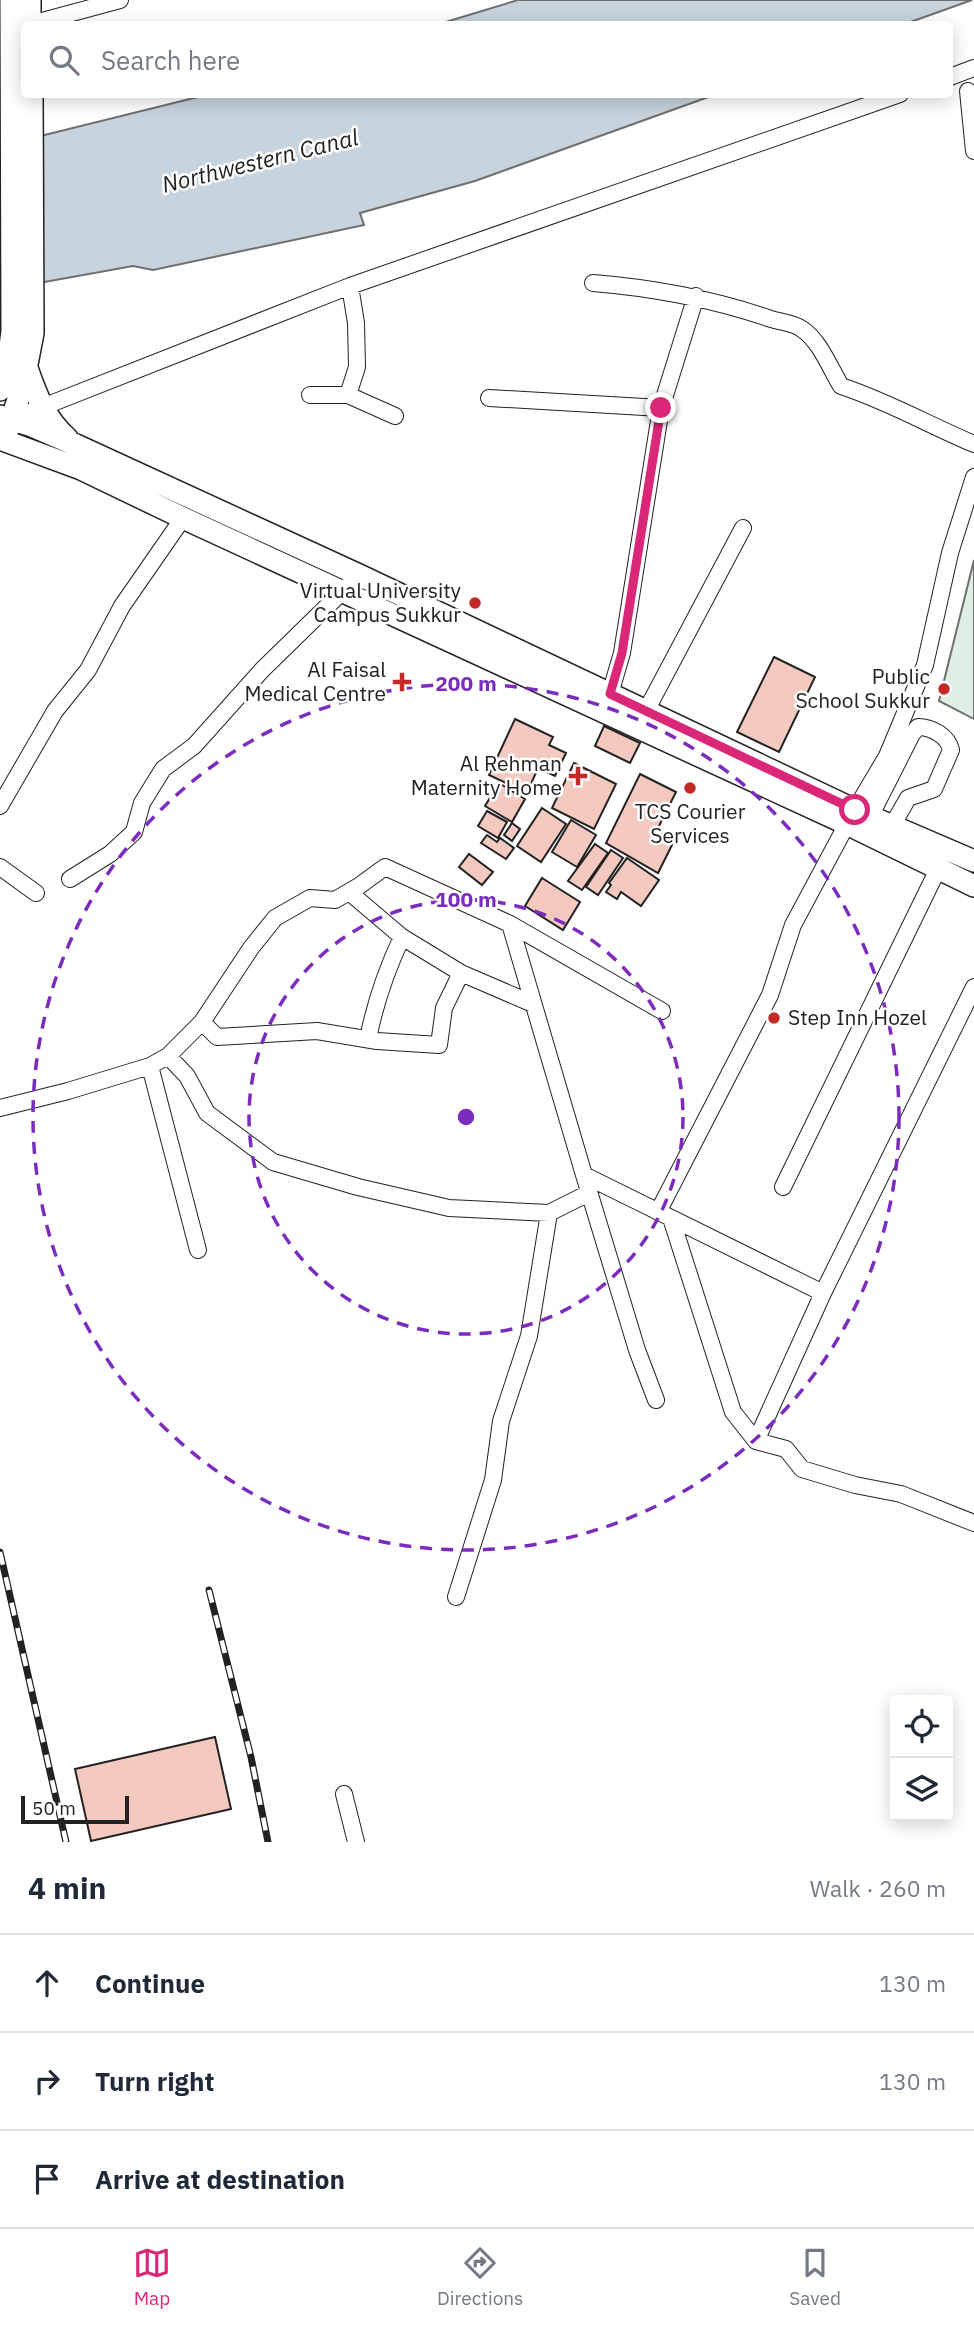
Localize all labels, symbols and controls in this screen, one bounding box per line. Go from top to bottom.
search box [21,21,953,98]
icon: search [45,41,83,79]
text: Search here [101,43,240,77]
water label: Northwestern Canal [159,121,362,199]
route end [645,392,676,423]
place label: Virtual University Campus Sukkur [300,576,462,628]
marker: Virtual University Campus Sukkur [467,595,483,611]
place label: Al Faisal Medical Centre [245,655,386,707]
place label: Public School Sukkur [795,662,930,714]
text: 200 m [435,669,497,697]
marker: Al Faisal Medical Centre [392,672,412,692]
marker: Public School Sukkur [936,681,952,697]
place label: Al Rehman Maternity Home [411,749,562,801]
marker: Al Rehman Maternity Home [568,766,588,786]
marker: TCS Courier Services [682,780,698,796]
route start [839,794,870,825]
place label: TCS Courier Services [635,797,746,849]
text: 100 m [435,885,497,913]
place label: Step Inn Hozel [788,1003,927,1031]
marker: Step Inn Hozel [766,1010,782,1026]
centre of rings [454,1105,478,1129]
map controls [890,1695,953,1821]
button: locate [890,1695,953,1758]
button: layers [890,1758,953,1821]
scale bar [21,1793,130,1825]
text: 50 m [32,1796,76,1820]
text: 4 min [28,1868,106,1907]
text: Walk · 260 m [810,1873,946,1903]
icon: ahead [28,1964,66,2002]
text: Continue [95,1966,205,2000]
text: 130 m [879,1968,946,1998]
icon: right [28,2062,66,2100]
text: Turn right [95,2064,214,2098]
text: 130 m [879,2066,946,2096]
icon: arrive [28,2160,66,2198]
text: Arrive at destination [95,2162,345,2196]
tab: Map [133,2244,171,2310]
tab: Directions [437,2244,523,2310]
tab: Saved [789,2244,841,2310]

